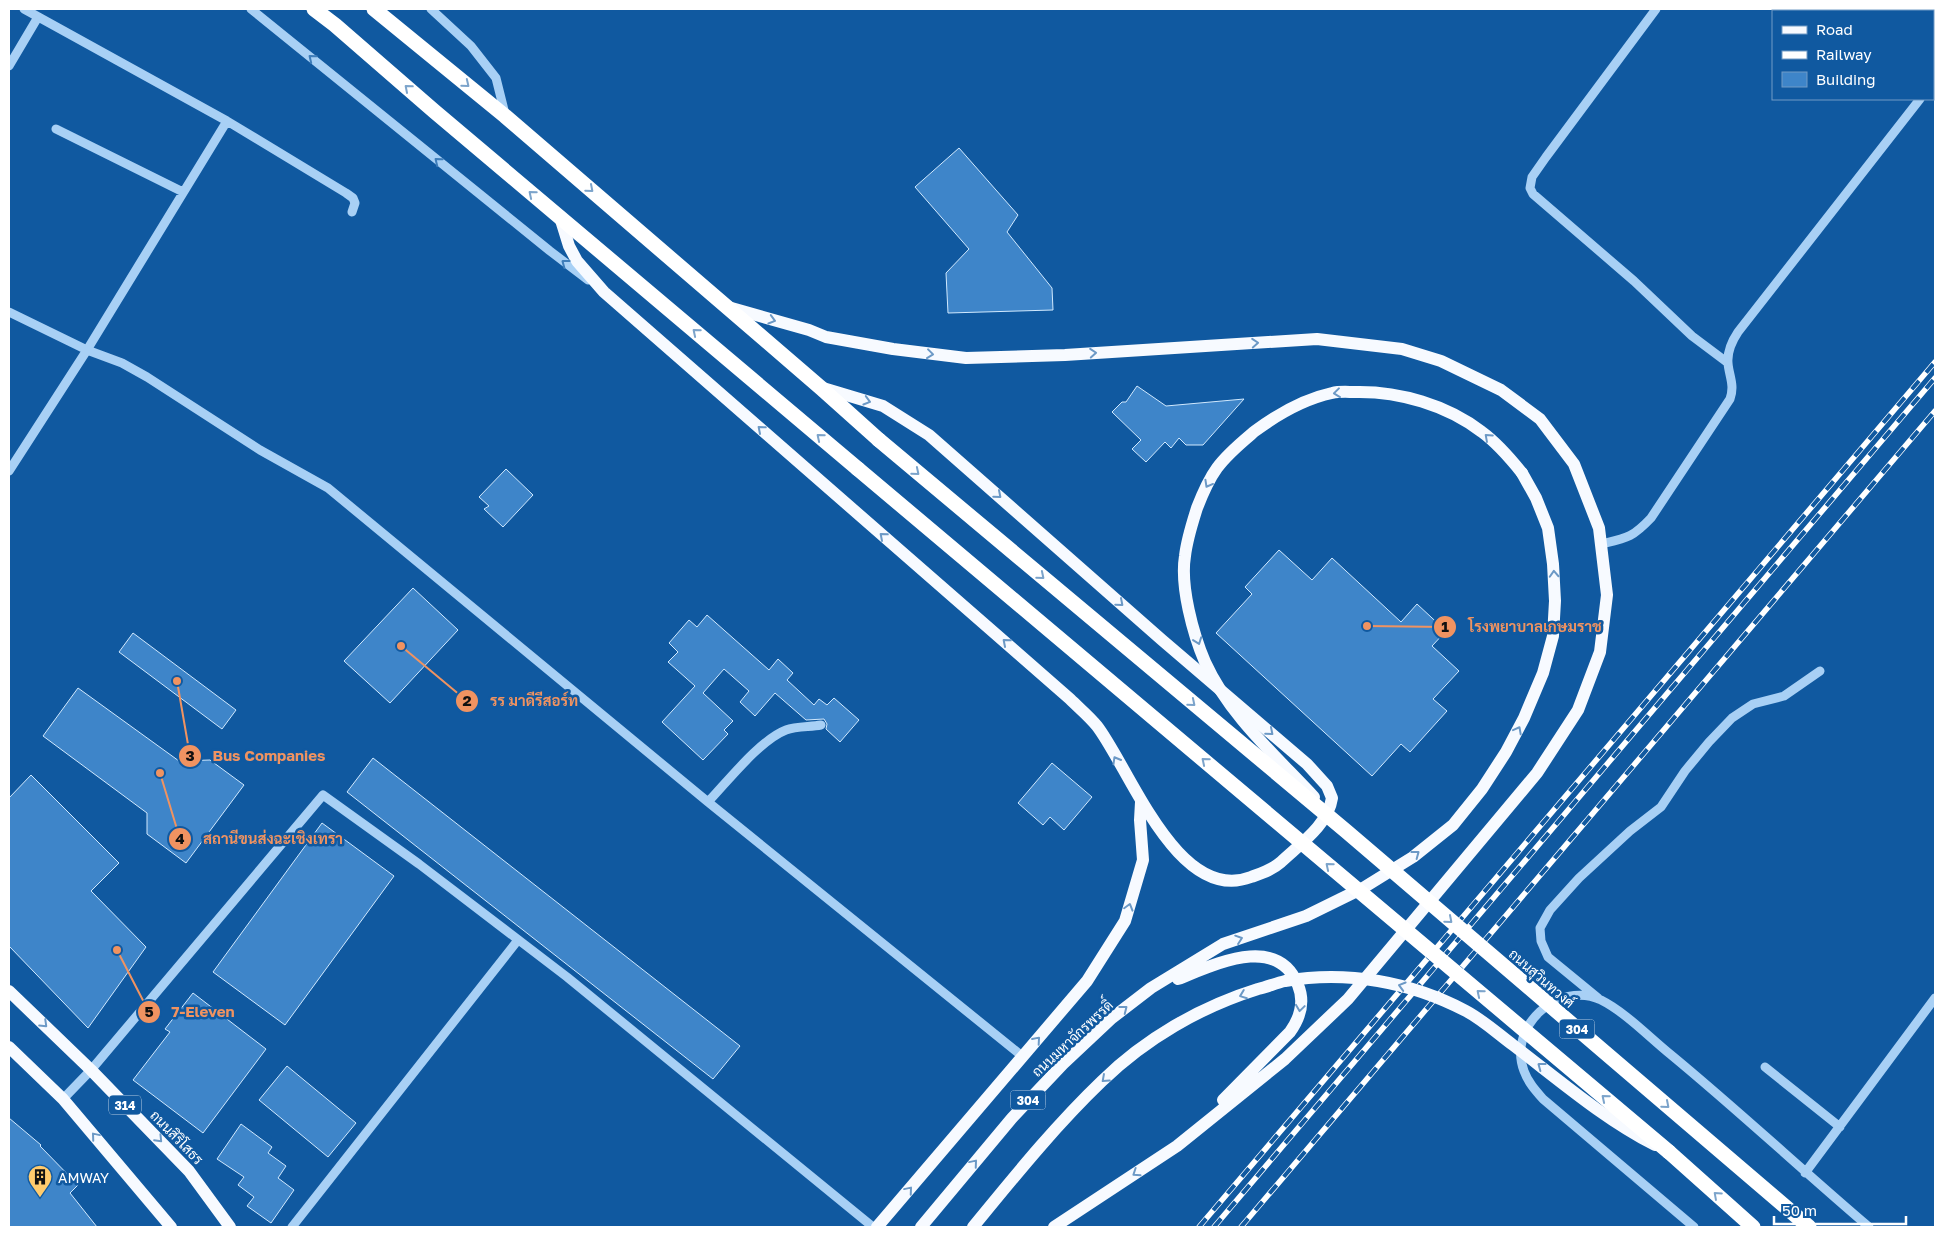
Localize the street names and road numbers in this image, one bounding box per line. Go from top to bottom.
street label: ถนนสุวินทวงศ์ [1504,945,1578,1013]
street label: ถนนมหาจักรพรรดิ์ [1026,994,1116,1080]
road number: 304 [1560,1020,1594,1038]
road number: 304 [1010,1090,1046,1110]
road number: 314 [109,1096,141,1114]
street label: ถนนสิริโสธร [147,1106,207,1168]

